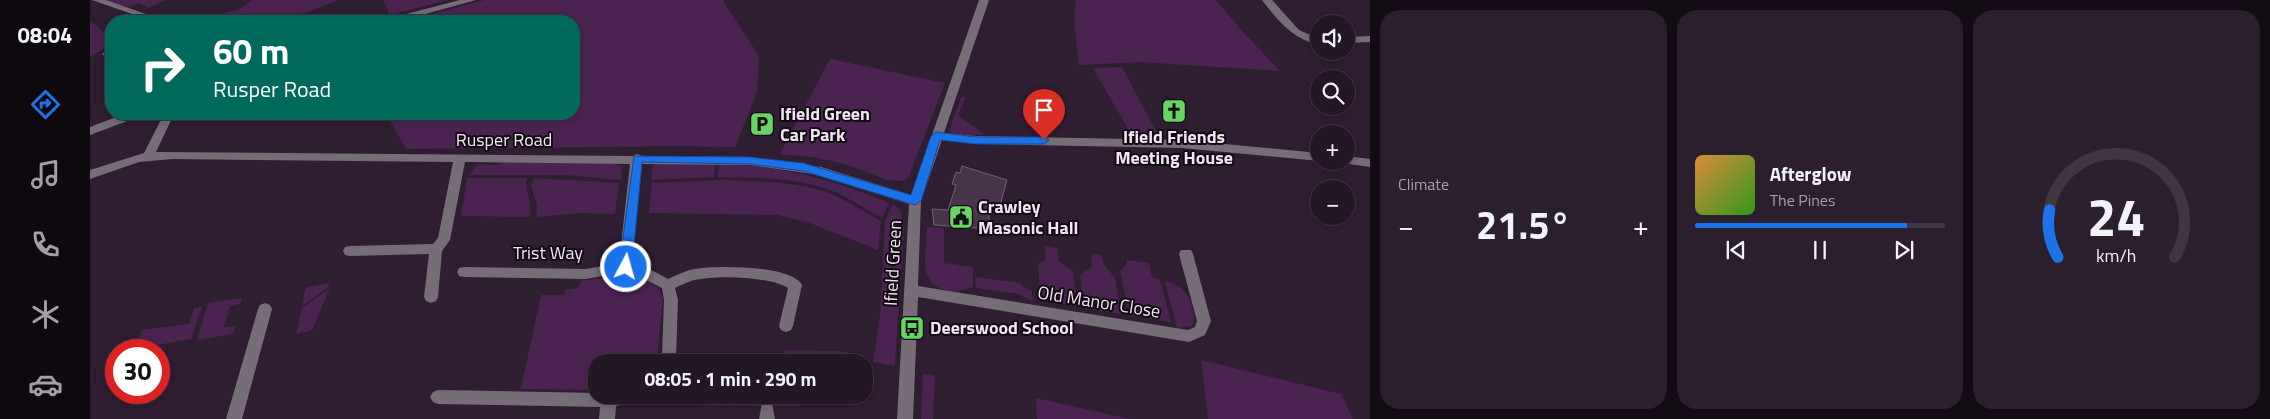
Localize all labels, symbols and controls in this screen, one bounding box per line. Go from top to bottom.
map controls [1310,15,1355,225]
button: sound [1310,15,1355,60]
text: 08:04 [18,18,72,52]
text: 60 m [213,24,289,78]
icon: right [130,35,195,100]
button: search [1310,70,1355,115]
text: Rusper Road [213,72,331,106]
icon: directions [28,87,63,122]
pin [1023,89,1065,140]
icon: arrive [1030,96,1058,124]
church icon: Ifield Friends Meeting House [1161,98,1187,124]
place label: Ifield Green Car Park [780,100,870,148]
parking icon: Ifield Green Car Park [749,111,775,137]
place label: Ifield Friends Meeting House [1115,123,1233,171]
button: + [1310,125,1355,170]
street label: Rusper Road [456,126,552,153]
icon: music [28,157,63,192]
text: Afterglow [1770,159,1851,188]
text: Climate [1398,172,1449,196]
text: 24 [2088,177,2146,256]
button: − [1310,180,1355,225]
text: The Pines [1770,188,1835,212]
place label: Crawley Masonic Hall [978,193,1078,241]
text: 21.5° [1476,196,1571,254]
public building icon: Crawley Masonic Hall [948,204,974,230]
text: − [1398,204,1414,247]
text: + [1633,204,1649,247]
street label: Ifield Green [877,219,908,307]
icon: phone [28,227,63,262]
icon: previous [1722,236,1750,264]
icon: pause [1806,236,1834,264]
icon: next [1890,236,1918,264]
street label: Trist Way [513,239,583,266]
position arrow [599,240,651,292]
text: km/h [2096,242,2137,269]
street label: Old Manor Close [1036,278,1162,325]
icon: climate [28,297,63,332]
place label: Deerswood School [930,314,1074,341]
bus stop icon: Deerswood School [899,315,925,341]
speed limit sign: 30 [105,339,170,404]
text: 08:05 · 1 min · 290 m [644,364,817,393]
icon: car [28,367,63,402]

